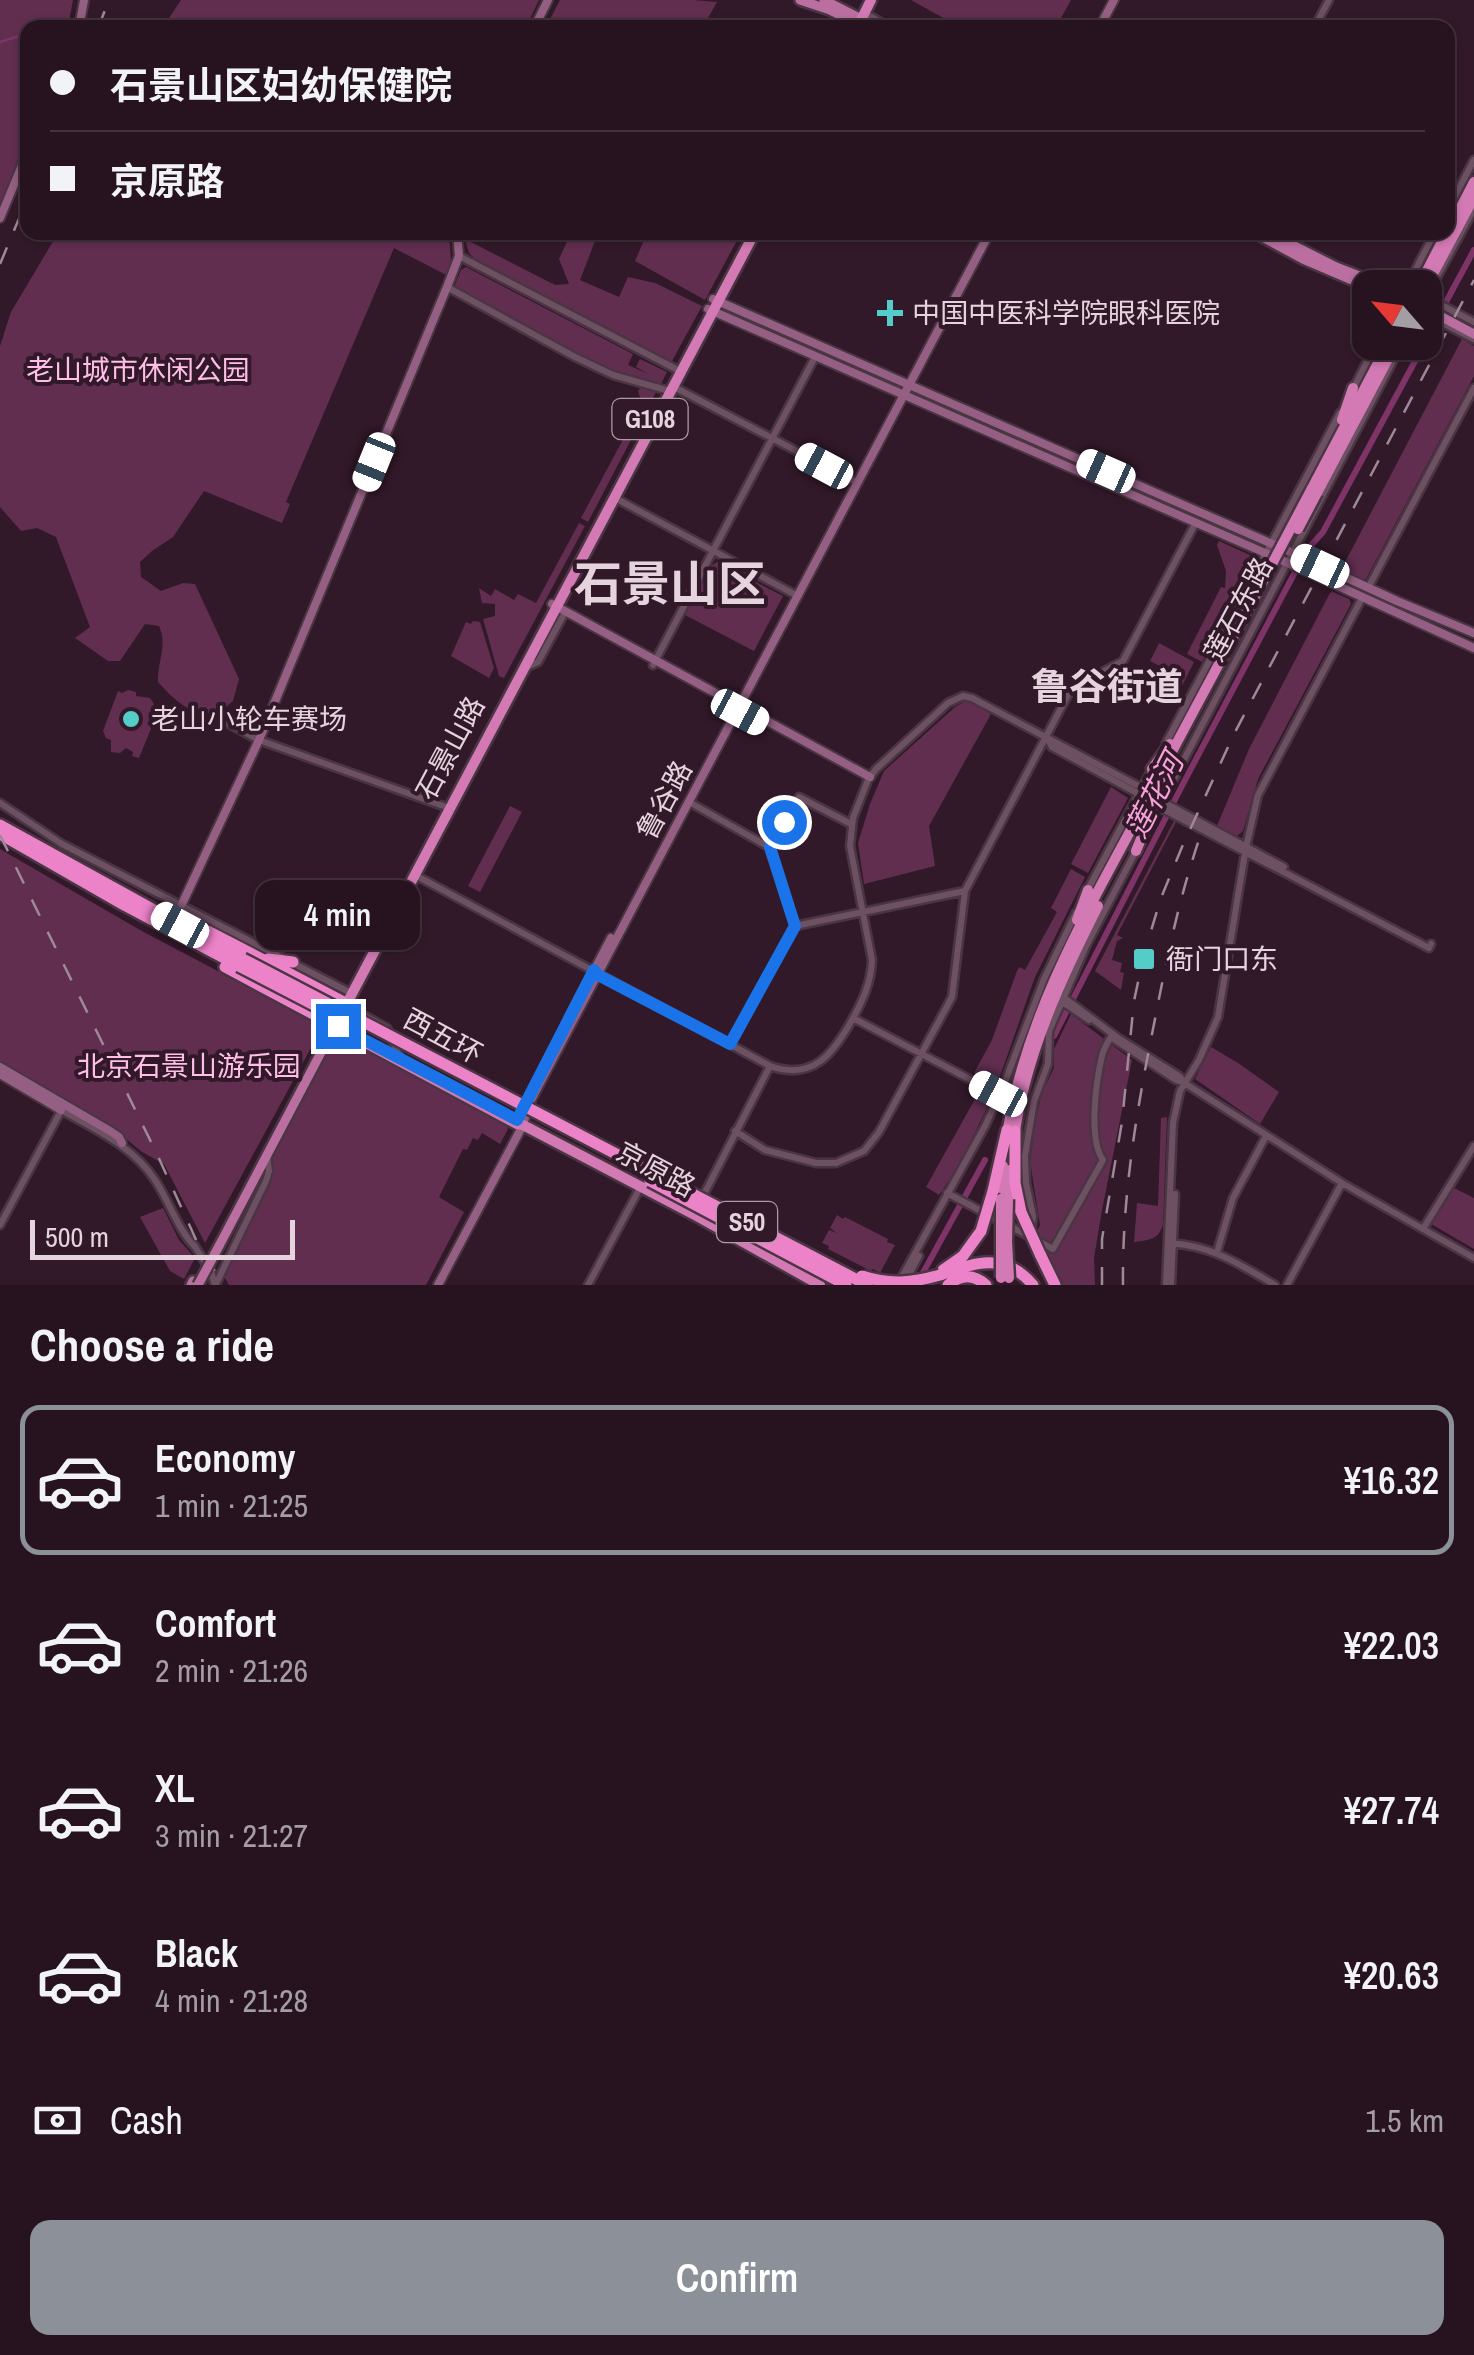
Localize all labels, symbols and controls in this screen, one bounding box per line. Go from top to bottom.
text: 石景山区妇幼保健院 [110,60,452,111]
text: 京原路 [110,156,224,207]
north arrow [1352,270,1442,360]
map controls [1352,270,1442,360]
place label: 中国中医科学院眼科医院 [912,294,1220,332]
marker: 中国中医科学院眼科医院 [877,300,903,326]
park label: 老山城市休闲公园 [26,351,250,389]
road number: G108 [612,399,688,439]
car [349,429,399,495]
car [790,439,858,493]
car [1072,445,1140,497]
car [1286,540,1354,592]
district label: 石景山区 [574,551,766,616]
street label: 莲石东路 [1195,551,1281,667]
district label: 鲁谷街道 [1031,661,1183,712]
car [706,685,774,739]
street label: 石景山路 [407,690,493,806]
place label: 老山小轮车赛场 [151,700,347,738]
marker: 老山小轮车赛场 [120,708,142,730]
water label: 莲花河 [1116,741,1195,844]
street label: 鲁谷路 [628,754,700,846]
route start [762,800,807,845]
callout: 4 min [255,881,420,951]
text: 4 min [304,893,371,936]
car [146,898,214,952]
place label: 衙门口东 [1166,940,1278,978]
marker: 衙门口东 [1131,946,1157,972]
street label: 西五环 [397,1000,489,1072]
route end [316,1004,361,1049]
park label: 北京石景山游乐园 [77,1047,301,1085]
car [964,1067,1032,1121]
street label: 京原路 [610,1133,702,1205]
road number: S50 [717,1202,777,1242]
scale bar [30,1215,295,1260]
text: 500 m [45,1218,109,1256]
text: Choose a ride [30,1314,274,1375]
text: Economy [155,1433,295,1484]
icon: car [35,1435,125,1525]
text: ¥16.32 [1344,1455,1439,1506]
text: 1 min · 21:25 [155,1484,308,1527]
text: Comfort [155,1598,276,1649]
icon: car [35,1600,125,1690]
text: ¥22.03 [1344,1620,1439,1671]
text: 2 min · 21:26 [155,1649,308,1692]
text: XL [155,1763,195,1814]
icon: car [35,1765,125,1855]
text: ¥27.74 [1344,1785,1439,1836]
text: 3 min · 21:27 [155,1814,308,1857]
text: Black [155,1928,238,1979]
icon: car [35,1930,125,2020]
text: ¥20.63 [1344,1950,1439,2001]
text: 4 min · 21:28 [155,1979,308,2022]
icon: cash [30,2093,85,2148]
text: Cash [110,2095,183,2146]
text: 1.5 km [1365,2099,1444,2142]
button: Confirm [30,2220,1444,2335]

